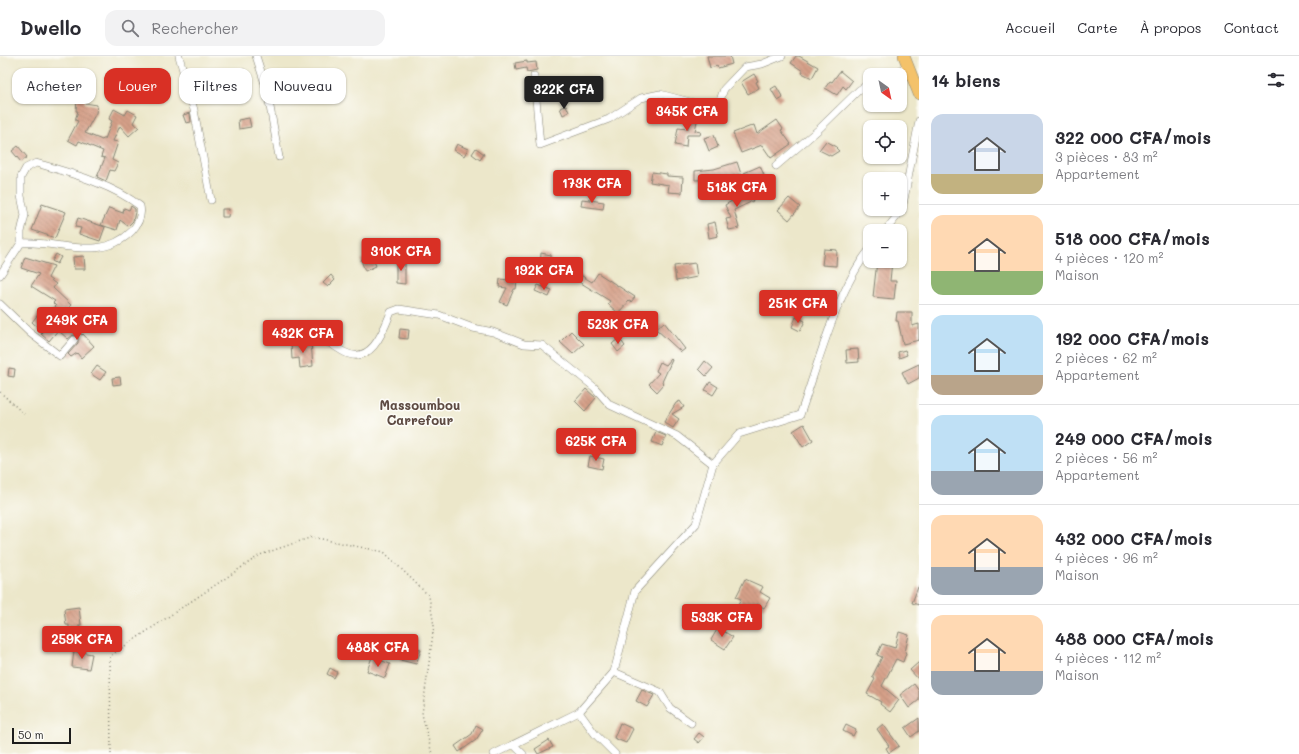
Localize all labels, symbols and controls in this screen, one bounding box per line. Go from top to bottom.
search box [105,10,385,46]
text: Dwello [20,15,81,40]
icon: search [119,17,141,39]
text: Rechercher [151,18,238,38]
text: Accueil [1005,18,1055,37]
text: Carte [1077,18,1118,37]
text: À propos [1140,18,1202,37]
text: Contact [1224,18,1279,37]
chip: Acheter [12,68,96,104]
chip: Louer [104,68,171,104]
chip: Filtres [179,68,252,104]
chip: Nouveau [260,68,346,104]
north arrow [863,68,907,112]
map controls [863,68,907,268]
text: 14 biens [931,69,1000,91]
icon: filters [1265,69,1287,91]
pin: 322K CFA [523,76,605,110]
text: 322K CFA [533,80,595,97]
pin: 345K CFA [646,98,728,132]
text: 345K CFA [656,102,718,119]
button: locate [863,120,907,164]
text: 322 000 CFA/mois [1055,126,1211,148]
icon: home [963,130,1011,178]
text: 3 pièces · 83 m² [1055,148,1158,165]
text: Appartement [1055,165,1140,182]
pin: 173K CFA [551,170,633,204]
button: + [863,172,907,216]
text: 173K CFA [562,174,622,191]
pin: 518K CFA [696,174,778,208]
text: 518K CFA [707,178,767,195]
button: − [863,224,907,268]
text: 518 000 CFA/mois [1055,227,1210,249]
icon: home [963,231,1011,279]
pin: 310K CFA [360,238,442,272]
text: 310K CFA [371,242,431,259]
text: 4 pièces · 120 m² [1055,249,1163,266]
pin: 192K CFA [503,257,585,291]
text: 192K CFA [514,261,574,278]
text: Maison [1055,266,1099,283]
pin: 251K CFA [757,290,839,324]
text: 251K CFA [768,294,828,311]
pin: 249K CFA [36,307,118,341]
text: 249K CFA [46,311,108,328]
pin: 523K CFA [577,311,659,345]
text: 523K CFA [587,315,649,332]
pin: 432K CFA [262,320,344,354]
text: 432K CFA [272,324,334,341]
text: 192 000 CFA/mois [1055,327,1209,349]
icon: home [963,331,1011,379]
text: 2 pièces · 62 m² [1055,349,1157,366]
text: Appartement [1055,366,1140,383]
district label: Massoumbou Carrefour [380,396,460,428]
text: 249 000 CFA/mois [1055,427,1212,449]
pin: 625K CFA [555,428,637,462]
icon: home [963,431,1011,479]
text: 625K CFA [565,432,627,449]
text: 2 pièces · 56 m² [1055,449,1157,466]
text: Appartement [1055,466,1140,483]
text: 432 000 CFA/mois [1055,527,1212,549]
icon: home [963,531,1011,579]
text: 4 pièces · 96 m² [1055,549,1158,566]
text: Maison [1055,566,1099,583]
pin: 533K CFA [681,604,763,638]
text: 533K CFA [691,608,753,625]
pin: 259K CFA [41,626,123,660]
text: 488 000 CFA/mois [1055,627,1214,649]
text: 259K CFA [51,630,113,647]
icon: home [963,631,1011,679]
pin: 488K CFA [337,634,419,668]
text: 488K CFA [346,638,410,655]
text: 4 pièces · 112 m² [1055,649,1161,666]
text: Maison [1055,666,1099,683]
scale bar [12,726,71,745]
text: 50 m [18,727,44,742]

